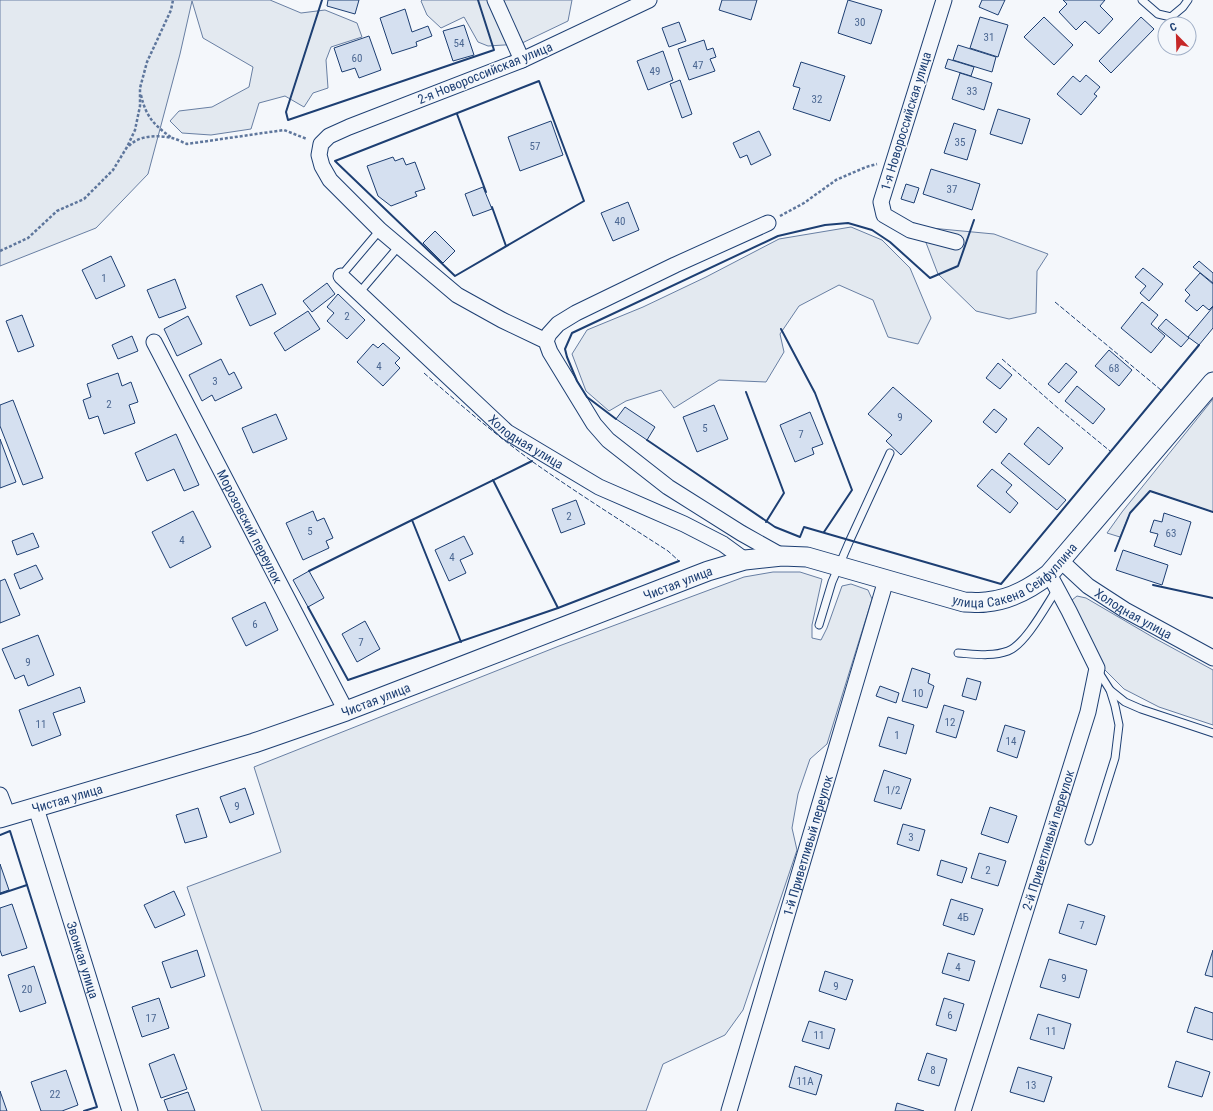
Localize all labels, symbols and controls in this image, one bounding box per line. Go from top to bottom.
house number: 30 [855,16,865,29]
north arrow [1157,16,1197,56]
text: С [1168,20,1179,34]
house number: 31 [984,31,994,44]
house number: 54 [454,37,465,50]
street label: 2-я Новороссийская улица [415,39,555,107]
street label: 1-я Новороссийская улица [878,50,934,192]
house number: 60 [352,52,362,65]
house number: 47 [693,59,703,72]
house number: 49 [650,65,660,78]
house number: 33 [967,85,977,98]
house number: 32 [812,93,822,106]
house number: 35 [955,136,965,149]
house number: 57 [530,140,540,153]
house number: 37 [947,183,957,196]
house number: 40 [615,215,625,228]
house number: 1 [101,272,107,285]
house number: 2 [344,310,350,323]
house number: 4 [376,360,382,373]
house number: 68 [1109,362,1119,375]
house number: 3 [212,375,218,388]
house number: 2 [106,398,112,411]
street label: Холодная улица [486,411,566,472]
house number: 9 [897,411,903,424]
house number: 5 [702,422,708,435]
house number: 7 [798,428,804,441]
street label: Морозовский переулок [214,467,286,587]
house number: 2 [566,510,572,523]
house number: 5 [307,525,313,538]
house number: 63 [1166,527,1176,540]
house number: 4 [179,534,185,547]
street label: улица Сакена Сейфуллина [951,540,1080,610]
house number: 4 [449,551,455,564]
street label: Чистая улица [641,563,714,603]
street label: Холодная улица [1092,585,1175,642]
house number: 6 [252,618,258,631]
house number: 7 [358,636,364,649]
house number: 9 [25,656,31,669]
street label: Чистая улица [339,679,412,720]
house number: 10 [913,687,923,700]
house number: 12 [945,716,955,729]
house number: 11 [36,718,46,731]
house number: 1 [894,729,900,742]
house number: 14 [1006,735,1017,748]
street label: 2-й Приветливый переулок [1019,767,1077,912]
street label: 1-й Приветливый переулок [780,773,836,917]
street label: Чистая улица [30,781,104,816]
house number: 1/2 [886,784,900,797]
house number: 9 [234,800,240,813]
house number: 3 [908,831,914,844]
house number: 2 [985,864,991,877]
house number: 4Б [957,911,969,924]
house number: 7 [1079,919,1085,932]
street label: Звонкая улица [64,920,102,1000]
house number: 4 [955,961,961,974]
house number: 9 [1061,972,1067,985]
house number: 9 [833,980,839,993]
house number: 20 [22,983,32,996]
house number: 6 [947,1009,953,1022]
house number: 17 [146,1012,156,1025]
house number: 11 [1046,1025,1056,1038]
house number: 11 [814,1029,824,1042]
house number: 8 [930,1064,936,1077]
house number: 11А [796,1075,814,1088]
house number: 13 [1026,1079,1036,1092]
house number: 22 [50,1088,60,1101]

